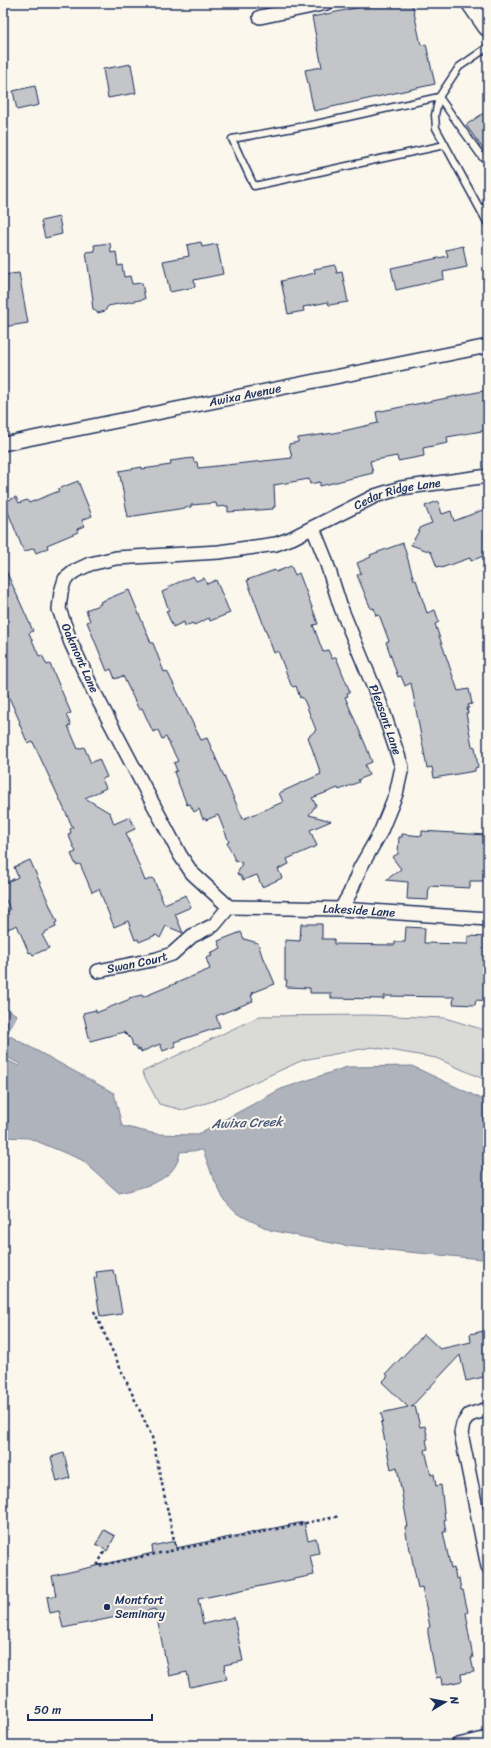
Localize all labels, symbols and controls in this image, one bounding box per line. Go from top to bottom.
street label: Awixa Avenue [206,377,283,413]
street label: Cedar Ridge Lane [349,472,442,516]
street label: Oakmont Lane [55,619,105,697]
street label: Pleasant Lane [363,681,408,758]
street label: Lakeside Lane [323,898,396,924]
street label: Swan Court [105,945,171,980]
water label: Awixa Creek [210,1110,285,1135]
place label: Montfort Seminary [115,1589,166,1625]
marker: Montfort Seminary [102,1602,112,1612]
north arrow [425,1682,465,1722]
text: N [444,1694,464,1706]
scale bar [28,1696,152,1722]
text: 50 m [34,1699,61,1721]

